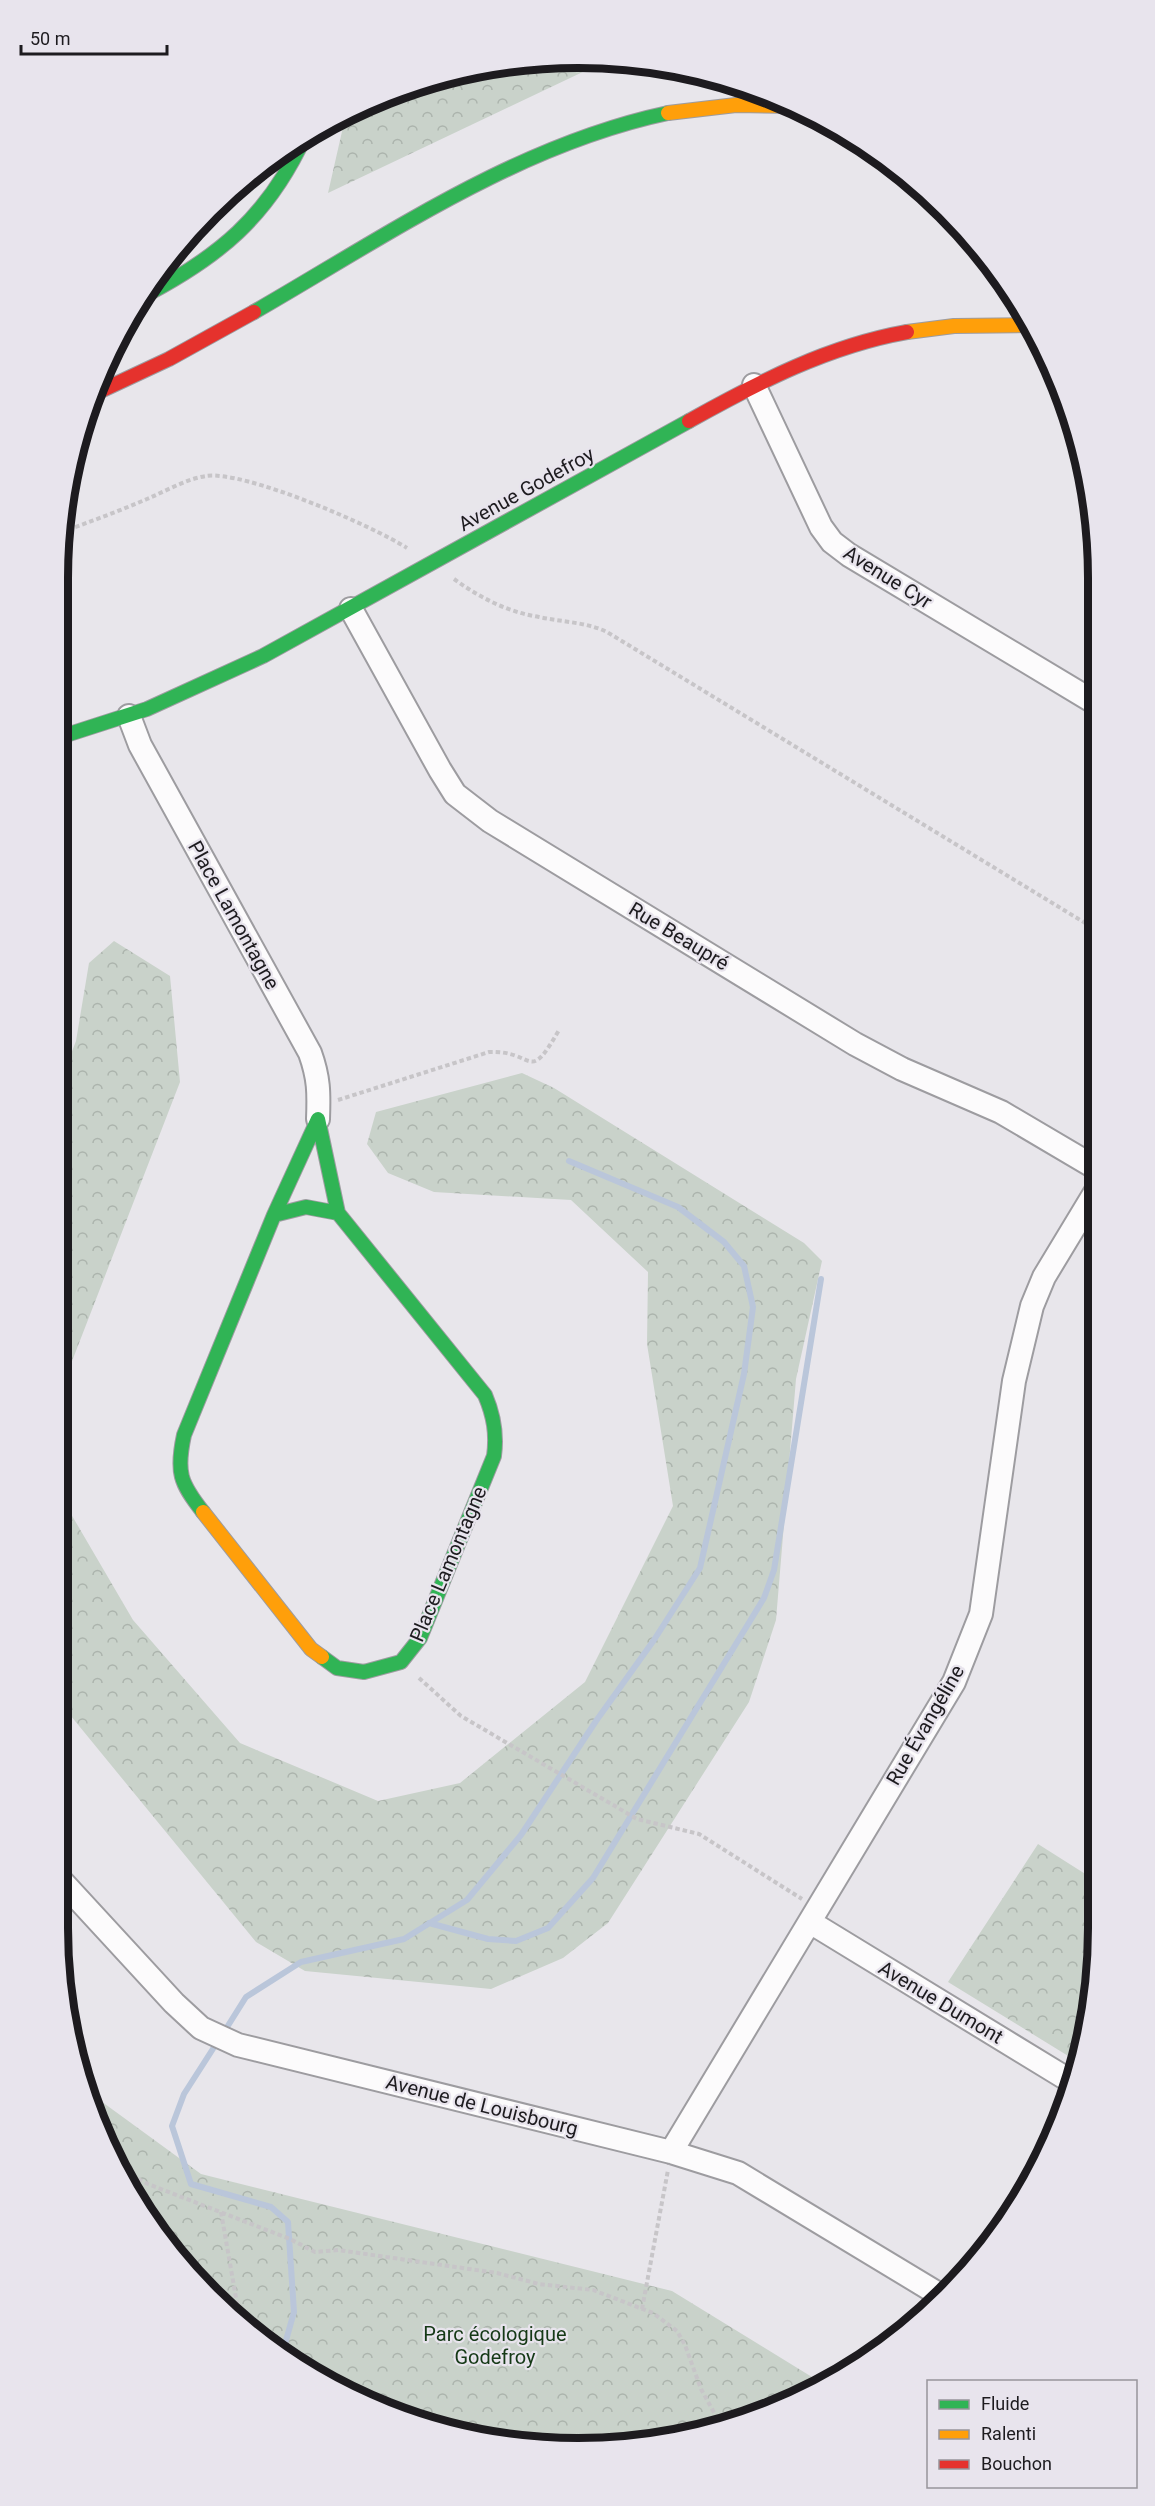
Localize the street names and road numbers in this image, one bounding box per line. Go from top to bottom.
street label: Avenue Godefroy [454,442,599,536]
street label: Avenue Cyr [839,540,937,614]
street label: Place Lamontagne [183,836,285,994]
street label: Rue Beaupré [625,897,733,975]
street label: Place Lamontagne [404,1483,492,1645]
street label: Rue Évangéline [881,1661,969,1789]
street label: Avenue Dumont [874,1955,1008,2049]
street label: Avenue de Louisbourg [383,2070,581,2140]

